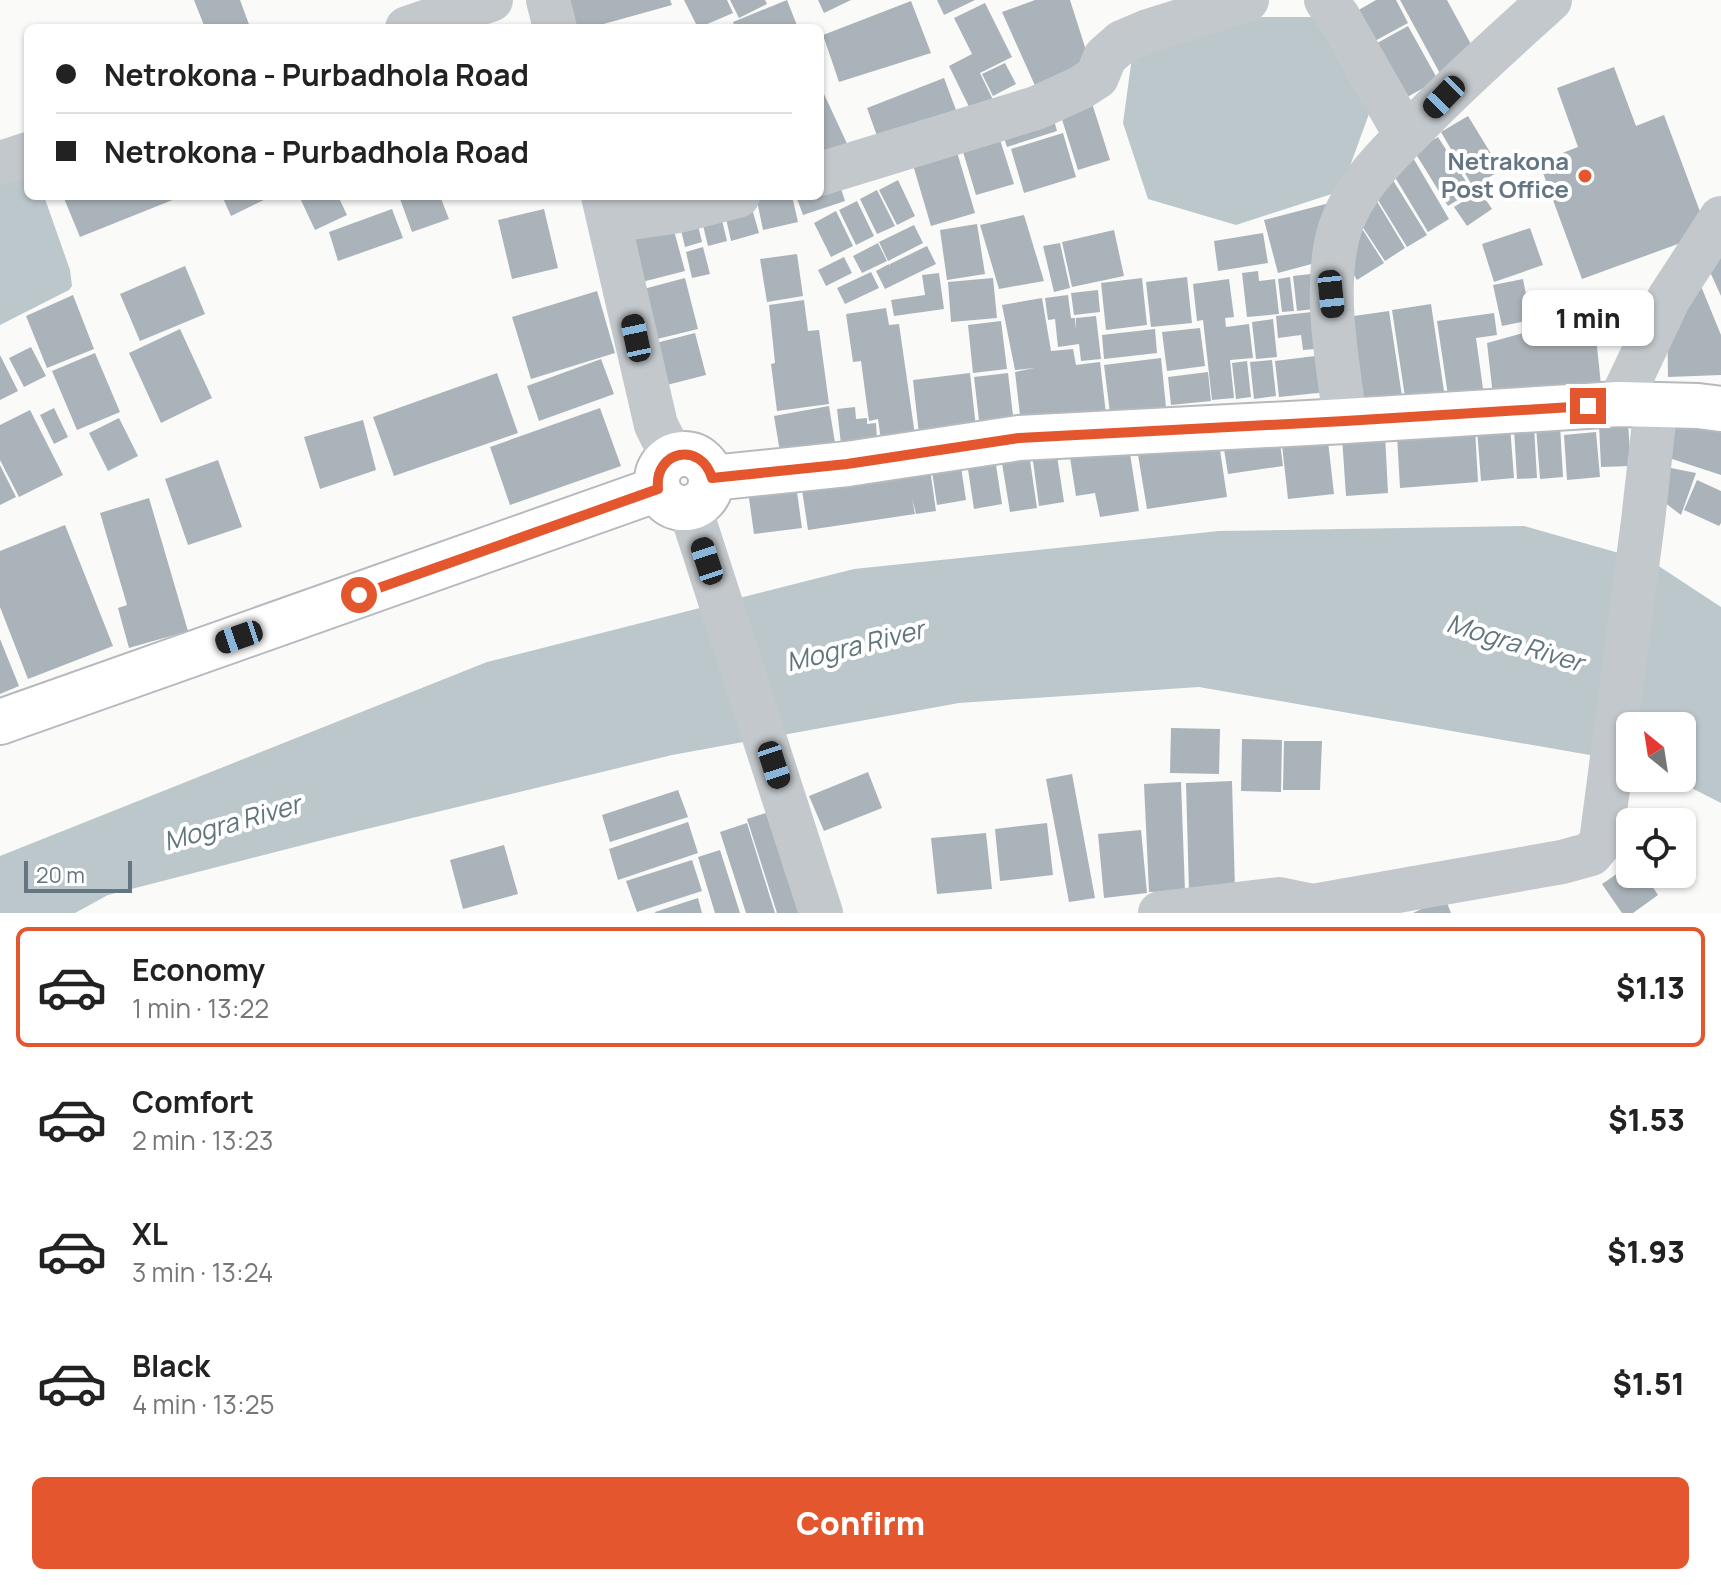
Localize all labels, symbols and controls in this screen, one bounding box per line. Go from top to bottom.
text: Netrokona - Purbadhola Road [104,54,529,95]
car [1419,71,1469,123]
text: Netrokona - Purbadhola Road [104,131,529,172]
place label: Netrakona Post Office [1441,144,1569,205]
marker: Netrakona Post Office [1576,167,1594,185]
car [1317,269,1345,319]
callout: 1 min [1522,290,1654,346]
text: 1 min [1555,300,1621,336]
car [619,312,653,364]
route end [1570,388,1606,424]
car [688,534,726,588]
route start [341,577,377,613]
water label: Mogra River [1443,604,1591,681]
water label: Mogra River [782,610,931,680]
car [212,618,266,656]
north arrow [1616,712,1696,792]
map controls [1616,712,1696,888]
car [755,738,793,792]
water label: Mogra River [159,784,308,859]
button: locate [1616,808,1696,888]
scale bar [24,857,132,893]
text: 20 m [36,860,85,890]
text: Economy [132,949,265,990]
icon: car [36,951,108,1023]
text: $1.13 [1616,967,1685,1008]
text: 1 min · 13:22 [132,990,269,1026]
text: Comfort [132,1081,254,1122]
icon: car [36,1083,108,1155]
text: $1.53 [1608,1099,1685,1140]
text: 2 min · 13:23 [132,1122,273,1158]
text: XL [132,1213,168,1254]
icon: car [36,1215,108,1287]
text: $1.93 [1607,1231,1685,1272]
text: 3 min · 13:24 [132,1254,273,1290]
text: Black [132,1345,210,1386]
icon: car [36,1347,108,1419]
text: $1.51 [1612,1363,1685,1404]
text: 4 min · 13:25 [132,1386,275,1422]
button: Confirm [32,1477,1689,1569]

